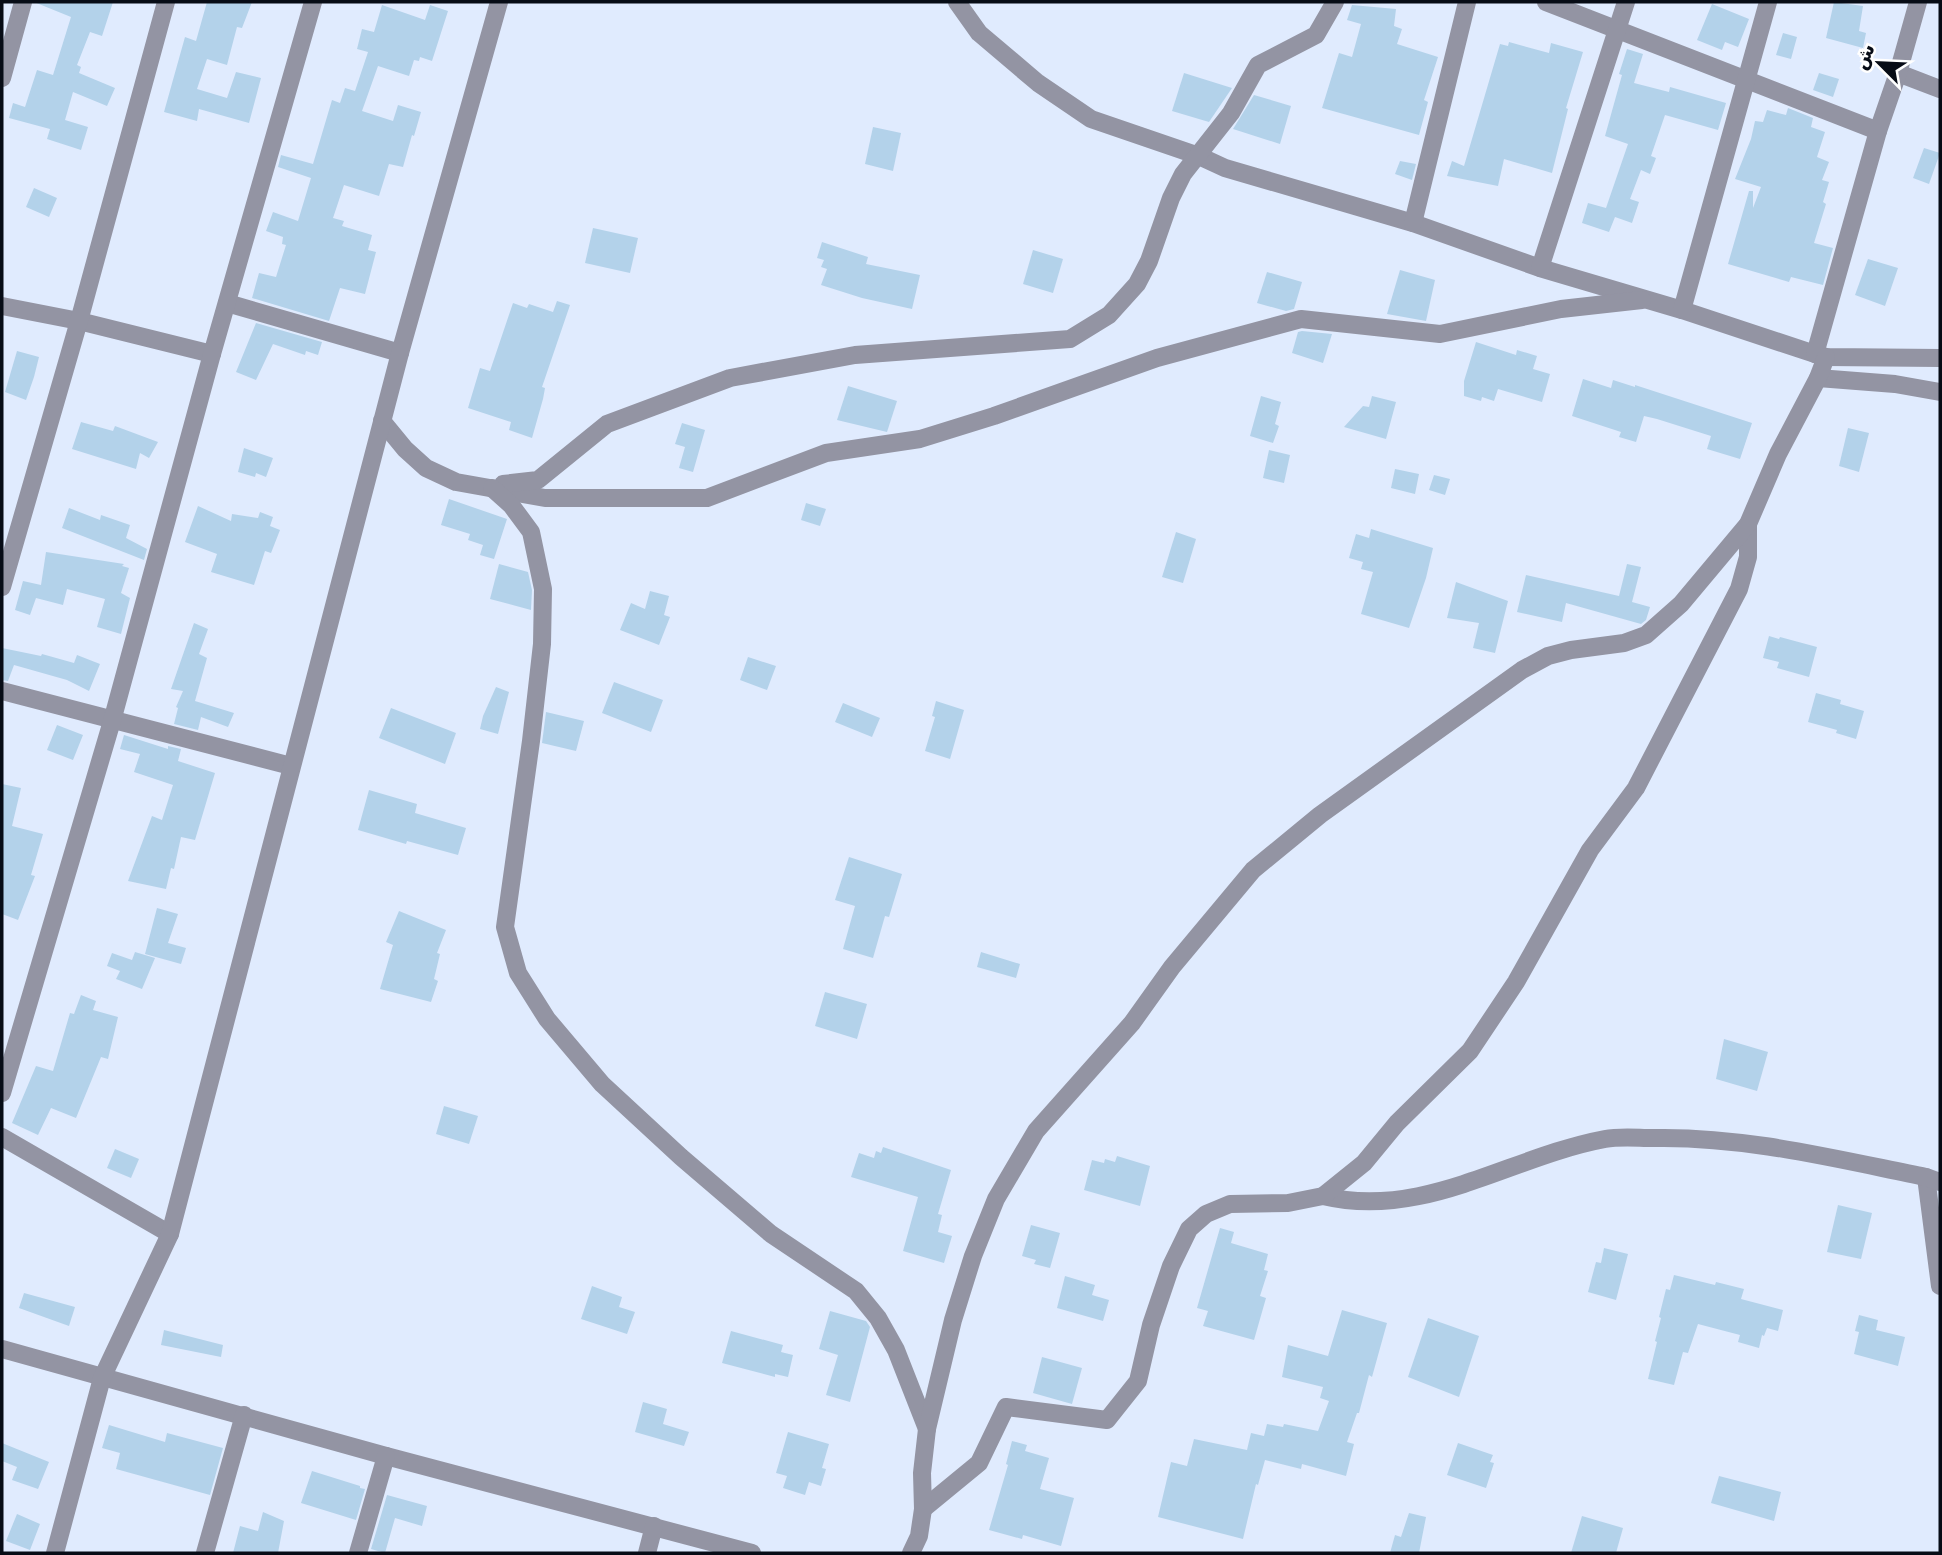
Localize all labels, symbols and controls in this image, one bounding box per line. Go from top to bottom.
north arrow [1844,28,1914,98]
text: ش [1848,40,1880,73]

